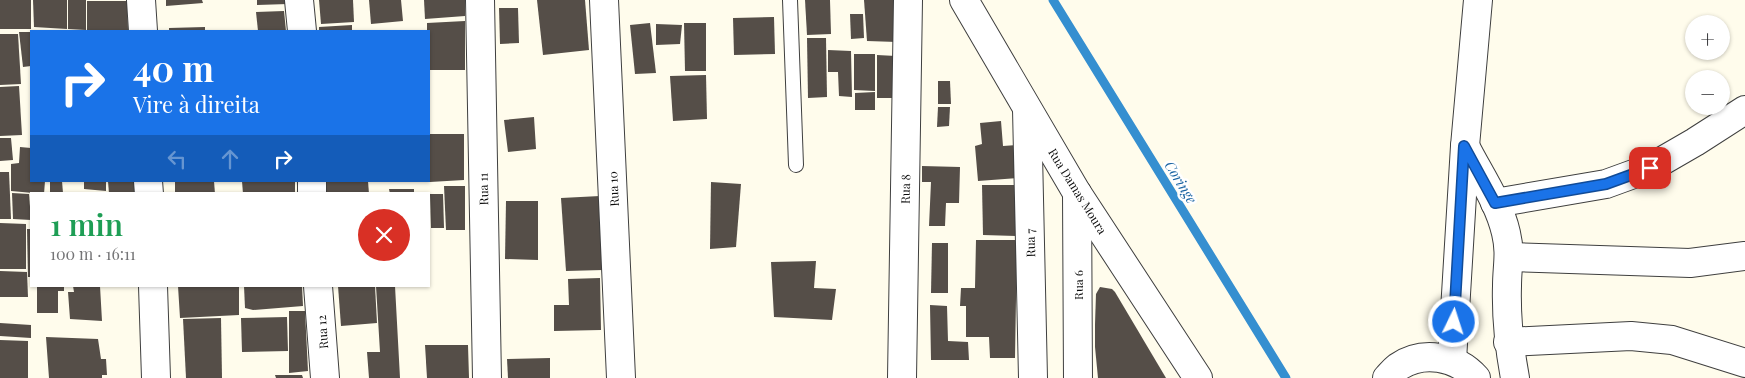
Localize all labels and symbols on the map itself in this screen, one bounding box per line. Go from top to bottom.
street label: Rua Damas Moura [1045,145,1111,237]
pin [1629,147,1671,189]
water label: Coringe [1161,157,1201,207]
street label: Rua 10 [604,171,622,207]
street label: Rua 11 [475,172,491,205]
street label: Rua 8 [897,174,913,204]
street label: Rua 7 [1022,229,1038,257]
street label: Rua 6 [1070,270,1086,300]
position arrow [1427,295,1479,347]
street label: Rua 12 [313,314,331,349]

